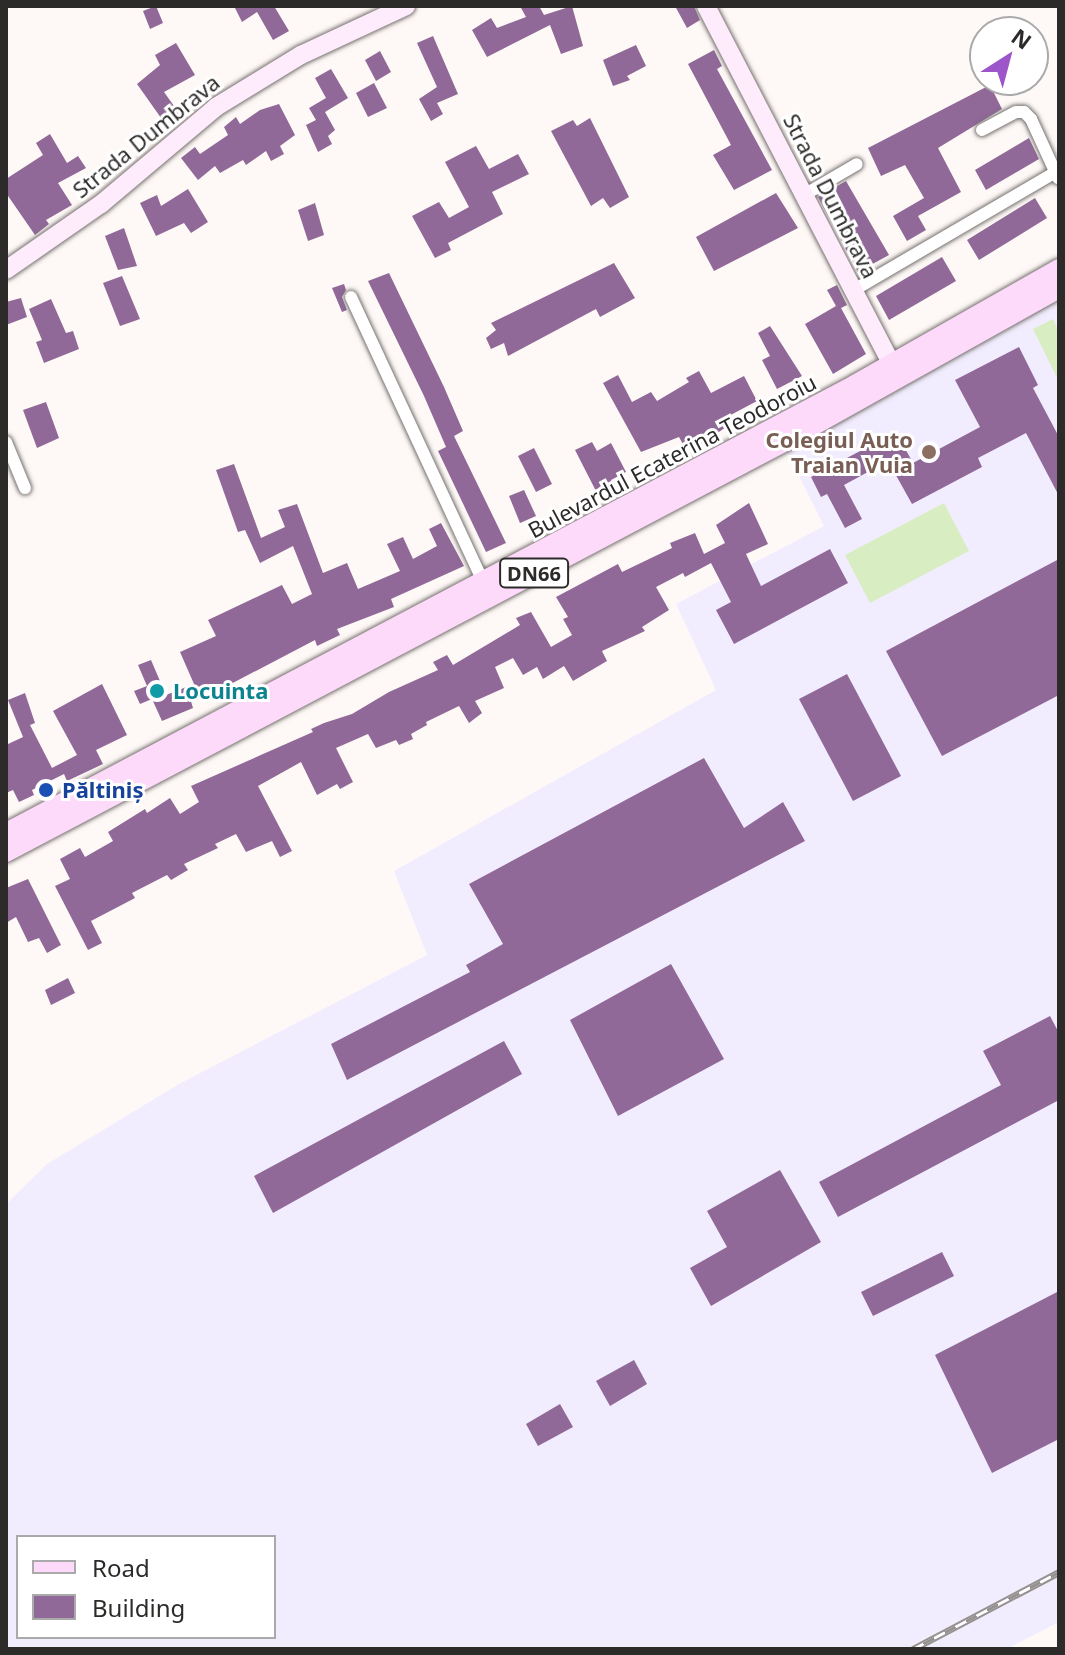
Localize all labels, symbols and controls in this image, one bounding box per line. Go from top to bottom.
north arrow [969,16,1049,96]
text: N [1006,21,1038,56]
street label: Strada Dumbrava [67,69,225,203]
street label: Strada Dumbrava [778,109,884,283]
street label: Bulevardul Ecaterina Teodoroiu [523,369,821,543]
place label: Colegiul Auto Traian Vuia [766,426,913,478]
marker: Colegiul Auto Traian Vuia [920,443,938,461]
road number: DN66 [498,557,570,589]
place label: Locuinta [173,678,268,704]
marker: Locuinta [148,682,166,700]
place label: Păltiniș [62,777,143,803]
marker: Păltiniș [37,781,55,799]
legend [16,1535,276,1639]
text: Road [92,1551,150,1584]
text: Building [92,1591,185,1624]

